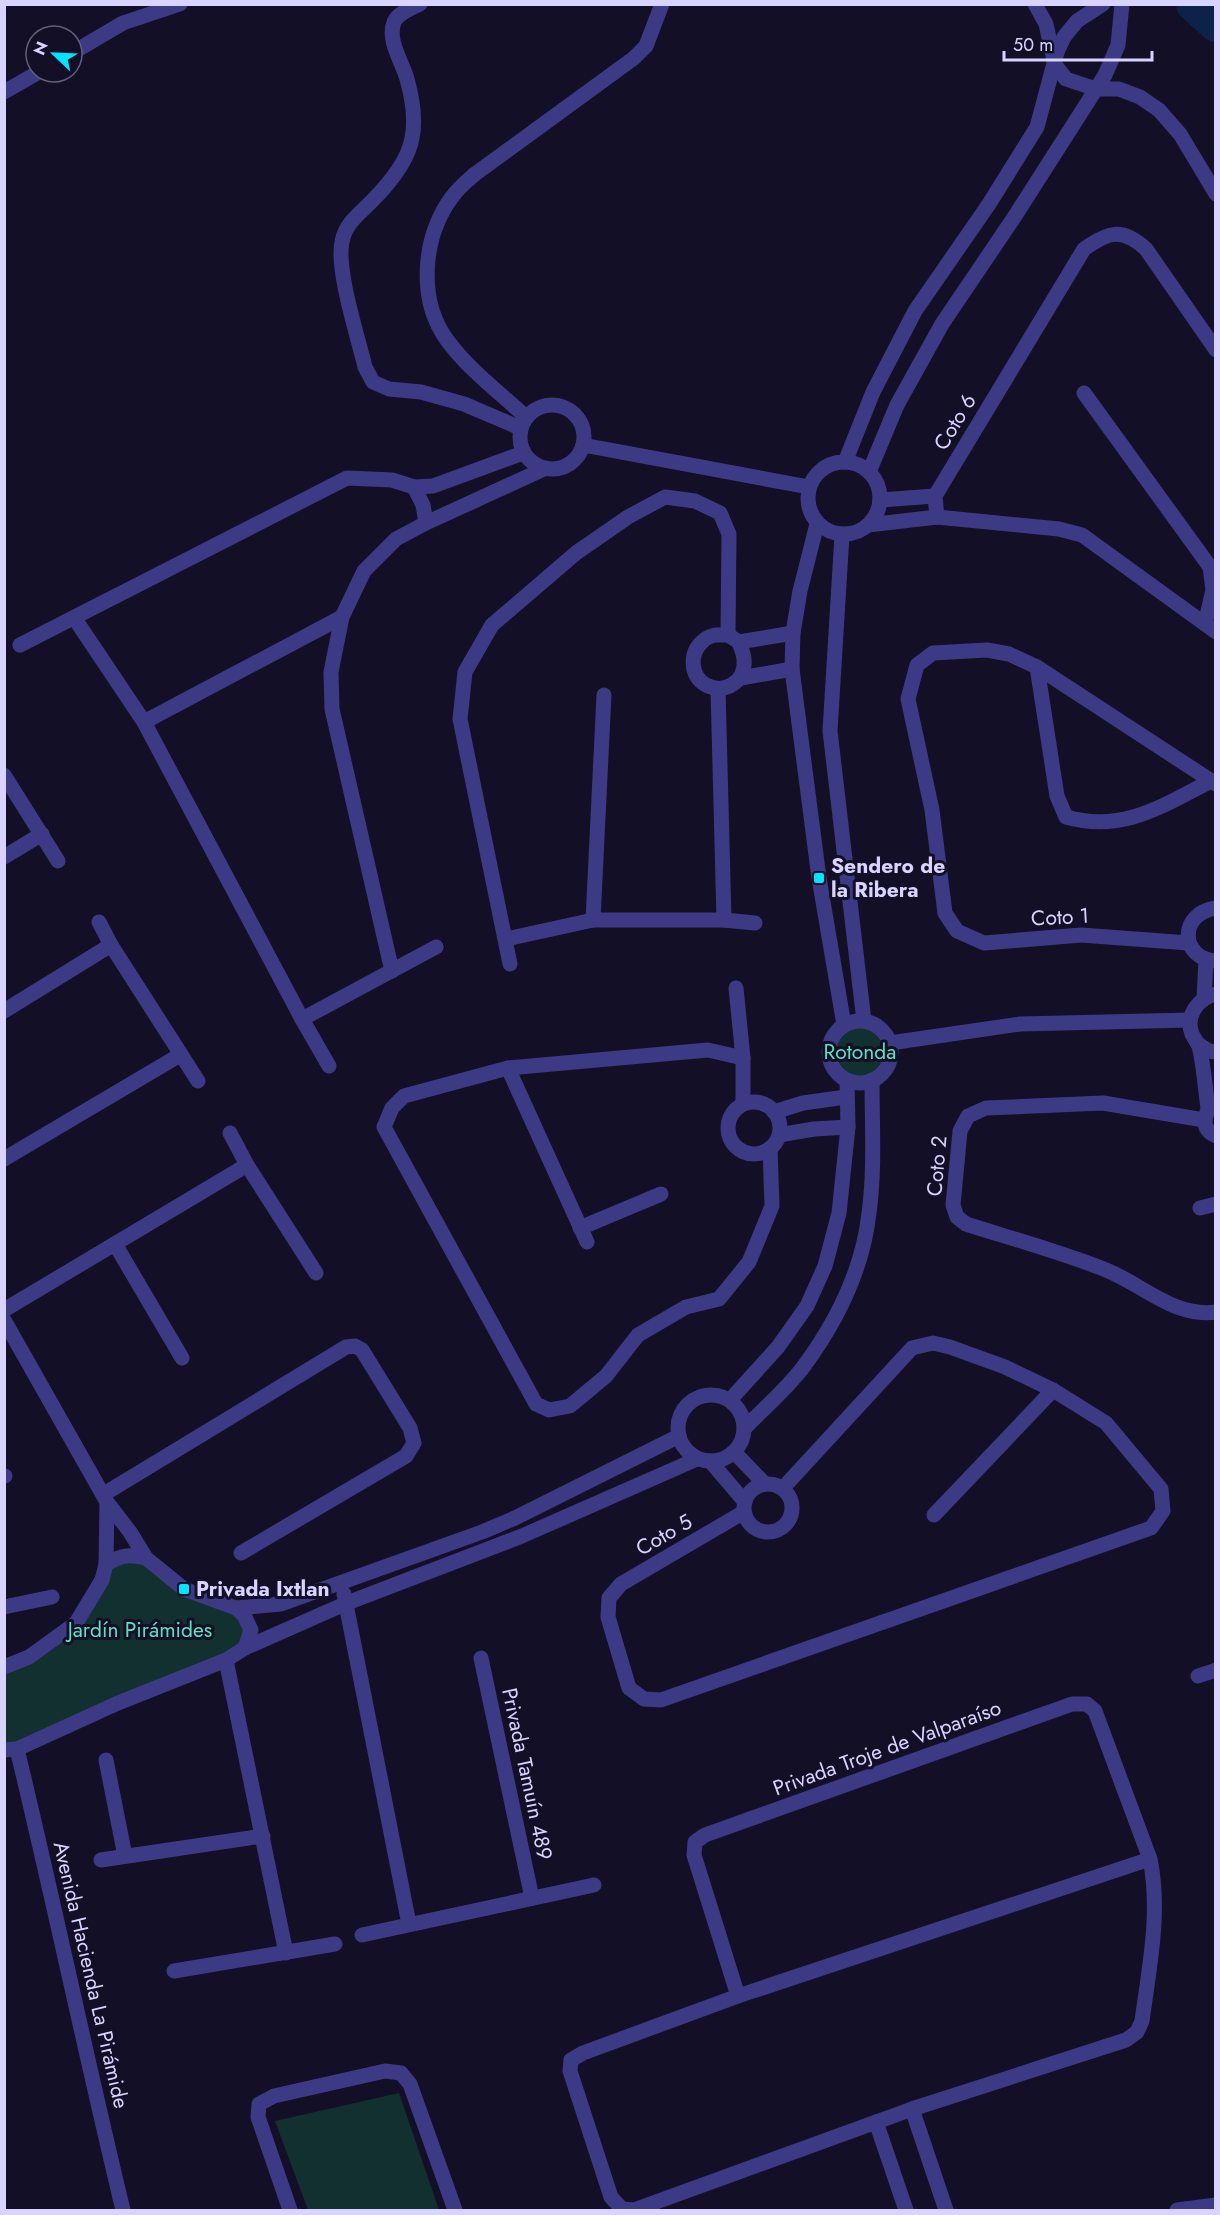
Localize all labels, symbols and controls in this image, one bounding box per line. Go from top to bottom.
north arrow [24,24,84,84]
scale bar [1004,24,1152,62]
text: 50 m [1013,32,1053,58]
text: N [28,38,54,59]
street label: Coto 6 [926,388,984,456]
place label: Sendero de la Ribera [831,851,945,905]
marker: Sendero de la Ribera [812,871,826,885]
street label: Coto 1 [1030,900,1090,934]
park label: Rotonda [824,1037,896,1067]
street label: Coto 2 [919,1135,955,1197]
street label: Coto 5 [630,1507,698,1563]
place label: Privada Ixtlan [196,1574,330,1604]
marker: Privada Ixtlan [177,1582,191,1596]
park label: Jardín Pirámides [65,1615,212,1645]
street label: Privada Tamuín 489 [494,1685,560,1863]
street label: Privada Troje de Valparaíso [769,1693,1005,1803]
street label: Avenida Hacienda La Pirámide [46,1839,136,2112]

